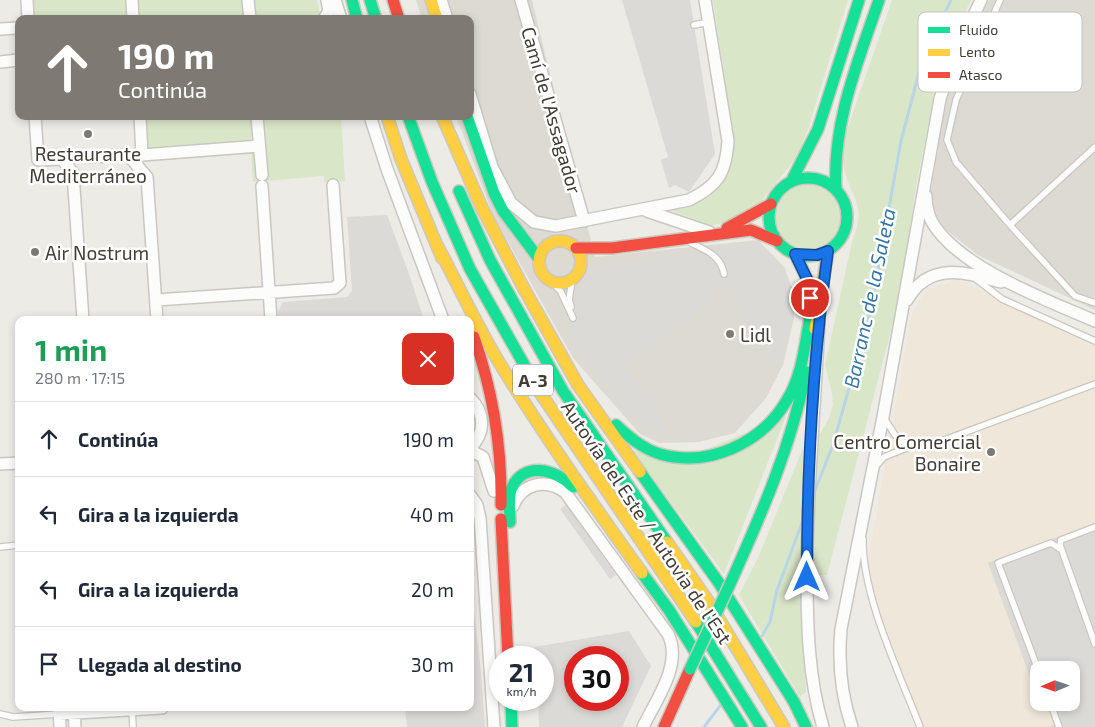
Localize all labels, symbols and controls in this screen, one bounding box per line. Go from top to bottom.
legend [918,12,1082,92]
text: Fluido [959,21,998,38]
street label: Camí de l'Assagador [517,24,587,196]
text: 190 m [118,34,214,76]
icon: ahead [35,35,100,100]
text: Lento [959,43,995,60]
text: Atasco [959,66,1002,83]
text: Continúa [118,76,207,102]
marker: Restaurante Mediterráneo [82,128,94,140]
place label: Restaurante Mediterráneo [29,142,147,187]
water label: Barranc de la Saleta [838,206,900,390]
place label: Air Nostrum [45,241,149,264]
marker: Air Nostrum [29,246,41,258]
pin [789,277,831,319]
icon: arrive [796,284,824,312]
place label: Lidl [740,323,771,346]
marker: Lidl [724,328,736,340]
text: 1 min [35,331,107,367]
button: close [402,333,454,385]
road number: A-3 [513,364,553,396]
text: 280 m · 17:15 [35,368,125,387]
street label: Autovía del Este / Autovia de l'Est [557,396,737,648]
icon: ahead [35,425,63,453]
text: Continúa [78,428,158,451]
text: 190 m [403,428,454,451]
place label: Centro Comercial Bonaire [833,430,981,475]
marker: Centro Comercial Bonaire [985,446,997,458]
icon: left [35,500,63,528]
text: Gira a la izquierda [78,503,239,526]
text: 40 m [410,503,454,526]
position arrow [780,550,832,602]
icon: left [35,575,63,603]
text: Gira a la izquierda [78,578,239,601]
text: 20 m [411,578,454,601]
speed limit sign: 30 [564,646,629,711]
icon: arrive [35,650,63,678]
text: Llegada al destino [78,653,242,676]
text: 30 m [411,653,454,676]
text: 21 [509,657,534,687]
north arrow [1030,661,1080,711]
map controls [1030,661,1080,711]
text: km/h [507,684,536,698]

